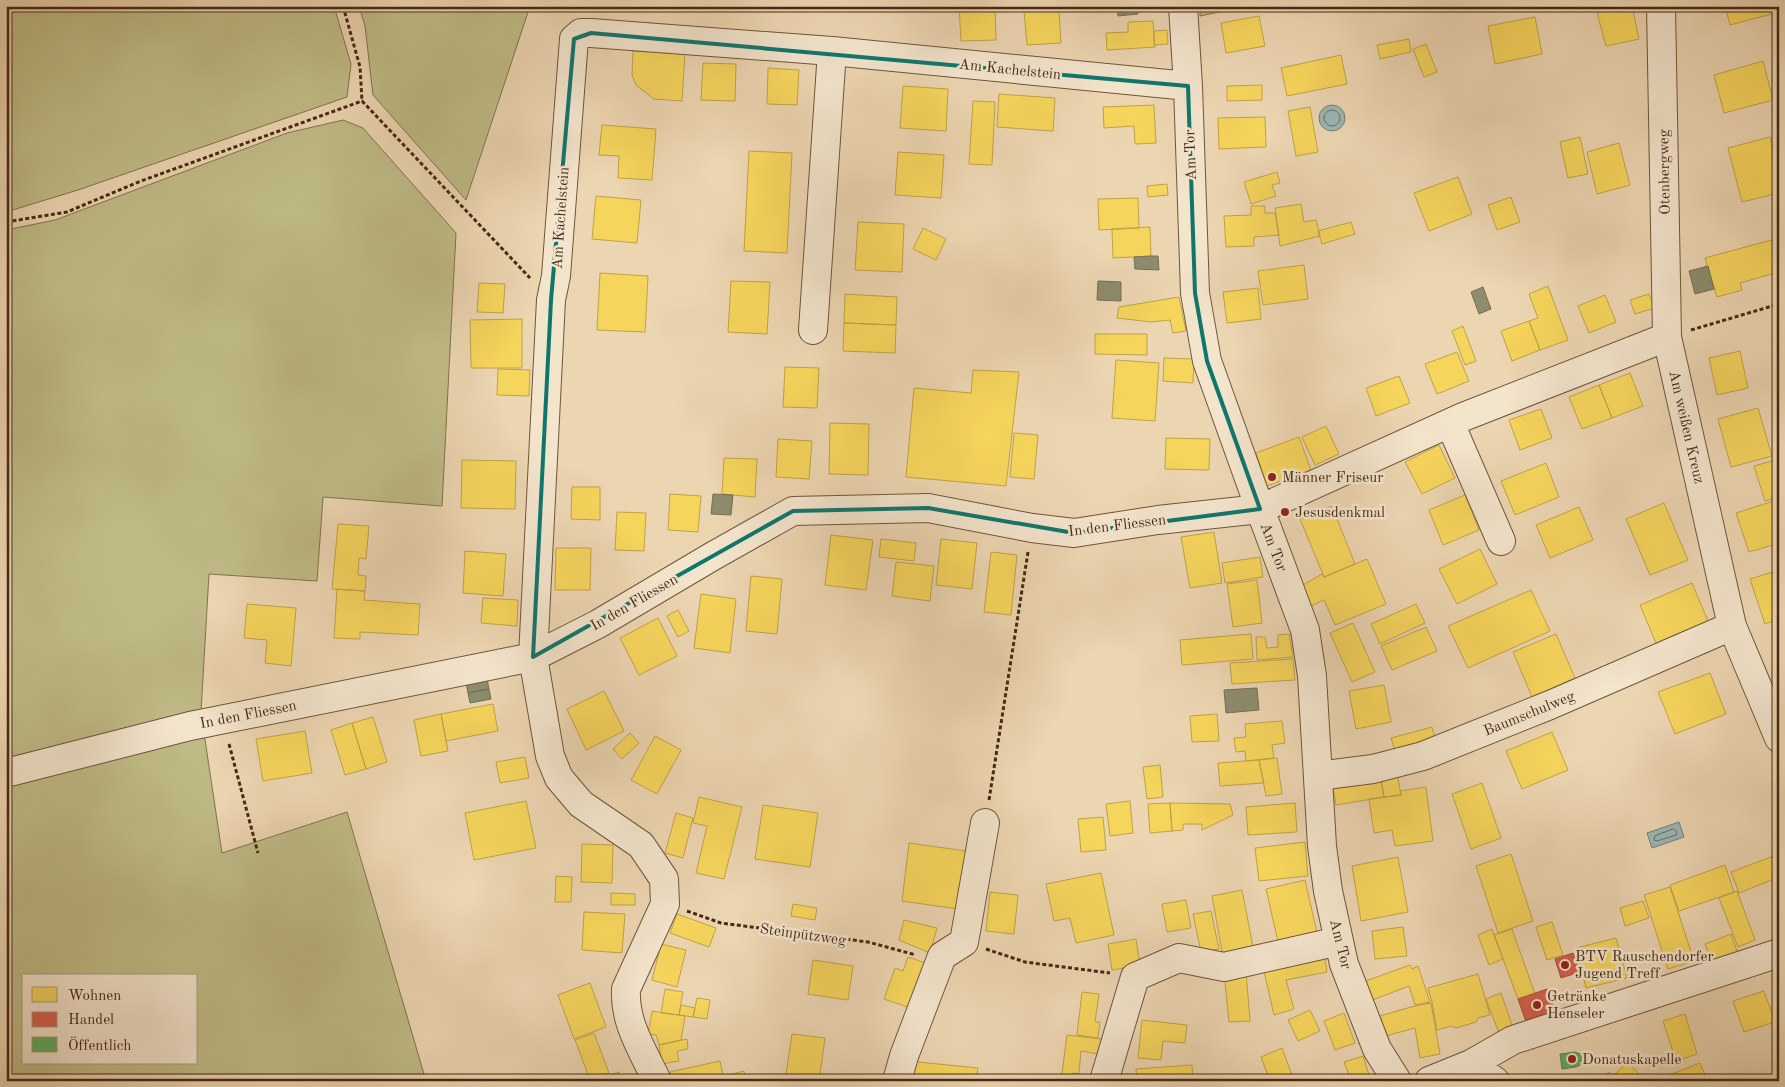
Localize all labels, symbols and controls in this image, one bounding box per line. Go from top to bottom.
street label: Am Kachelstein [958,58,1062,83]
street label: Am Tor [1183,129,1200,181]
street label: Otenbergweg [1657,129,1674,215]
street label: Am Kachelstein [550,166,573,270]
street label: Am weißen Kreuz [1665,369,1706,485]
marker: Männer Friseur [1266,471,1278,483]
place label: Männer Friseur [1282,471,1383,486]
marker: Jesusdenkmal [1279,506,1291,518]
place label: Jesusdenkmal [1295,506,1385,521]
street label: In den Fliessen [1067,513,1167,540]
street label: Am Tor [1256,521,1289,574]
street label: In den Fliessen [588,572,681,634]
street label: Baumschulweg [1482,689,1577,739]
street label: In den Fliessen [199,699,298,732]
street label: Am Tor [1326,918,1353,971]
street label: Steinpützweg [759,922,847,949]
place label: BTV Rauschendorfer Jugend Treff [1575,950,1714,982]
marker: BTV Rauschendorfer Jugend Treff [1559,959,1571,971]
legend [22,974,198,1064]
text: Wohnen [68,989,121,1004]
place label: Getränke Henseler [1547,990,1606,1022]
marker: Getränke Henseler [1531,999,1543,1011]
text: Handel [68,1013,114,1028]
text: Öffentlich [68,1036,131,1054]
marker: Donatuskapelle [1566,1053,1578,1065]
place label: Donatuskapelle [1582,1053,1681,1068]

